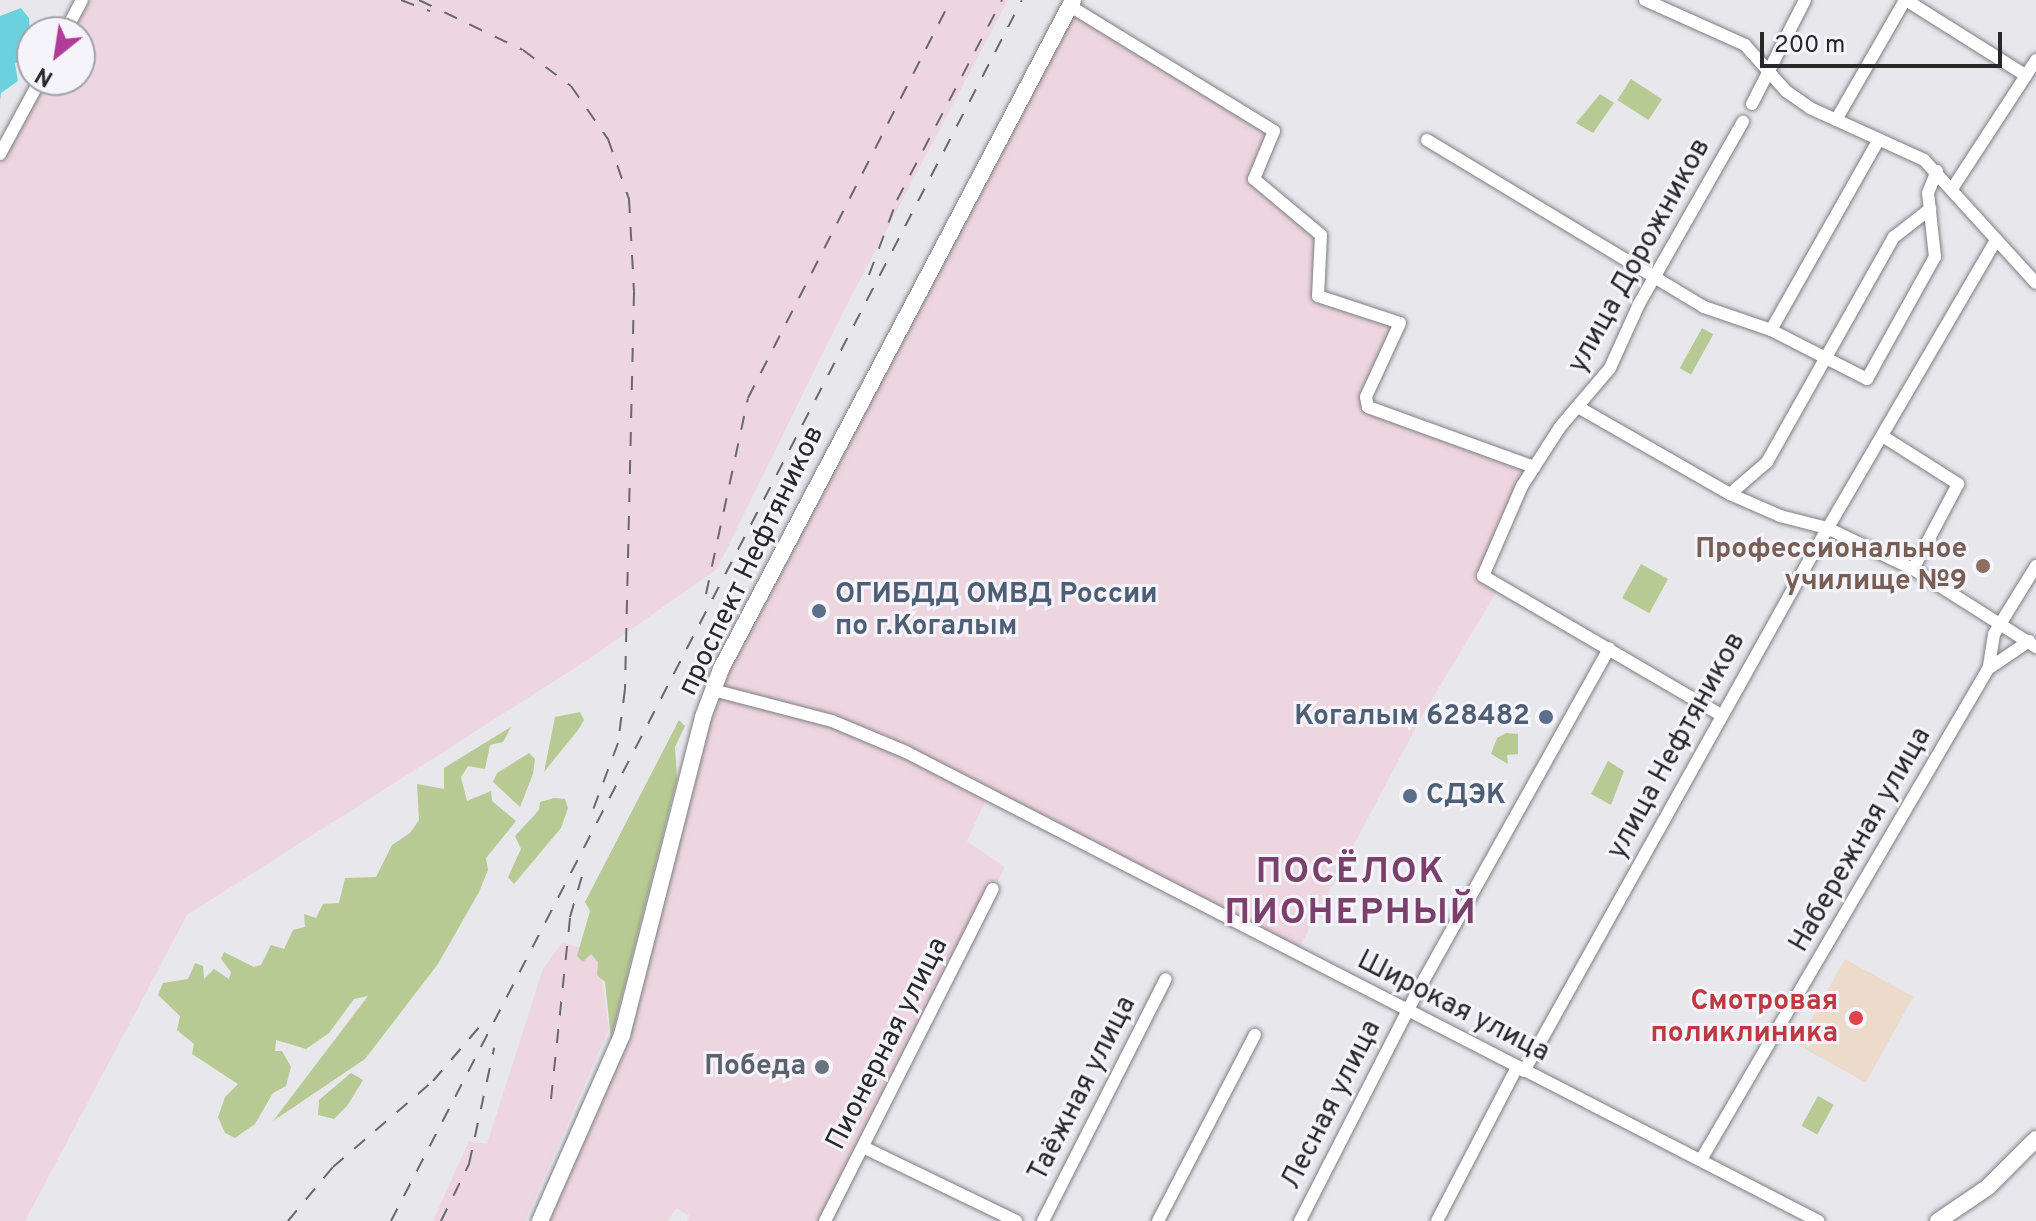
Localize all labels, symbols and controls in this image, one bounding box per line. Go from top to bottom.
north arrow [16,16,96,96]
scale bar [1764,16,2006,66]
text: 200 m [1774,31,1845,61]
text: N [31,60,58,91]
street label: улица Дорожников [1562,133,1718,379]
street label: проспект Нефтяников [672,421,832,701]
place label: Профессиональное училище №9 [1695,533,1967,599]
marker: Профессиональное училище №9 [1974,557,1992,575]
place label: ОГИБДД ОМВД России по г.Когалым [835,578,1158,644]
marker: ОГИБДД ОМВД России по г.Когалым [810,602,828,620]
street label: улица Нефтяников [1601,627,1753,865]
place label: Когалым 628482 [1294,700,1530,734]
marker: Когалым 628482 [1537,708,1555,726]
street label: Набережная улица [1783,722,1939,958]
place label: СДЭК [1426,779,1506,813]
marker: СДЭК [1401,787,1419,805]
district label: ПОСЁЛОК ПИОНЕРНЫЙ [1224,851,1478,936]
street label: Пионерная улица [820,932,956,1156]
street label: Широкая улица [1351,944,1555,1070]
place label: Смотровая поликлиника [1651,985,1838,1051]
street label: Таёжная улица [1022,991,1144,1187]
marker: Смотровая поликлиника [1845,1007,1867,1029]
street label: Лесная улица [1275,1015,1389,1195]
place label: Победа [704,1050,806,1084]
marker: Победа [813,1058,831,1076]

